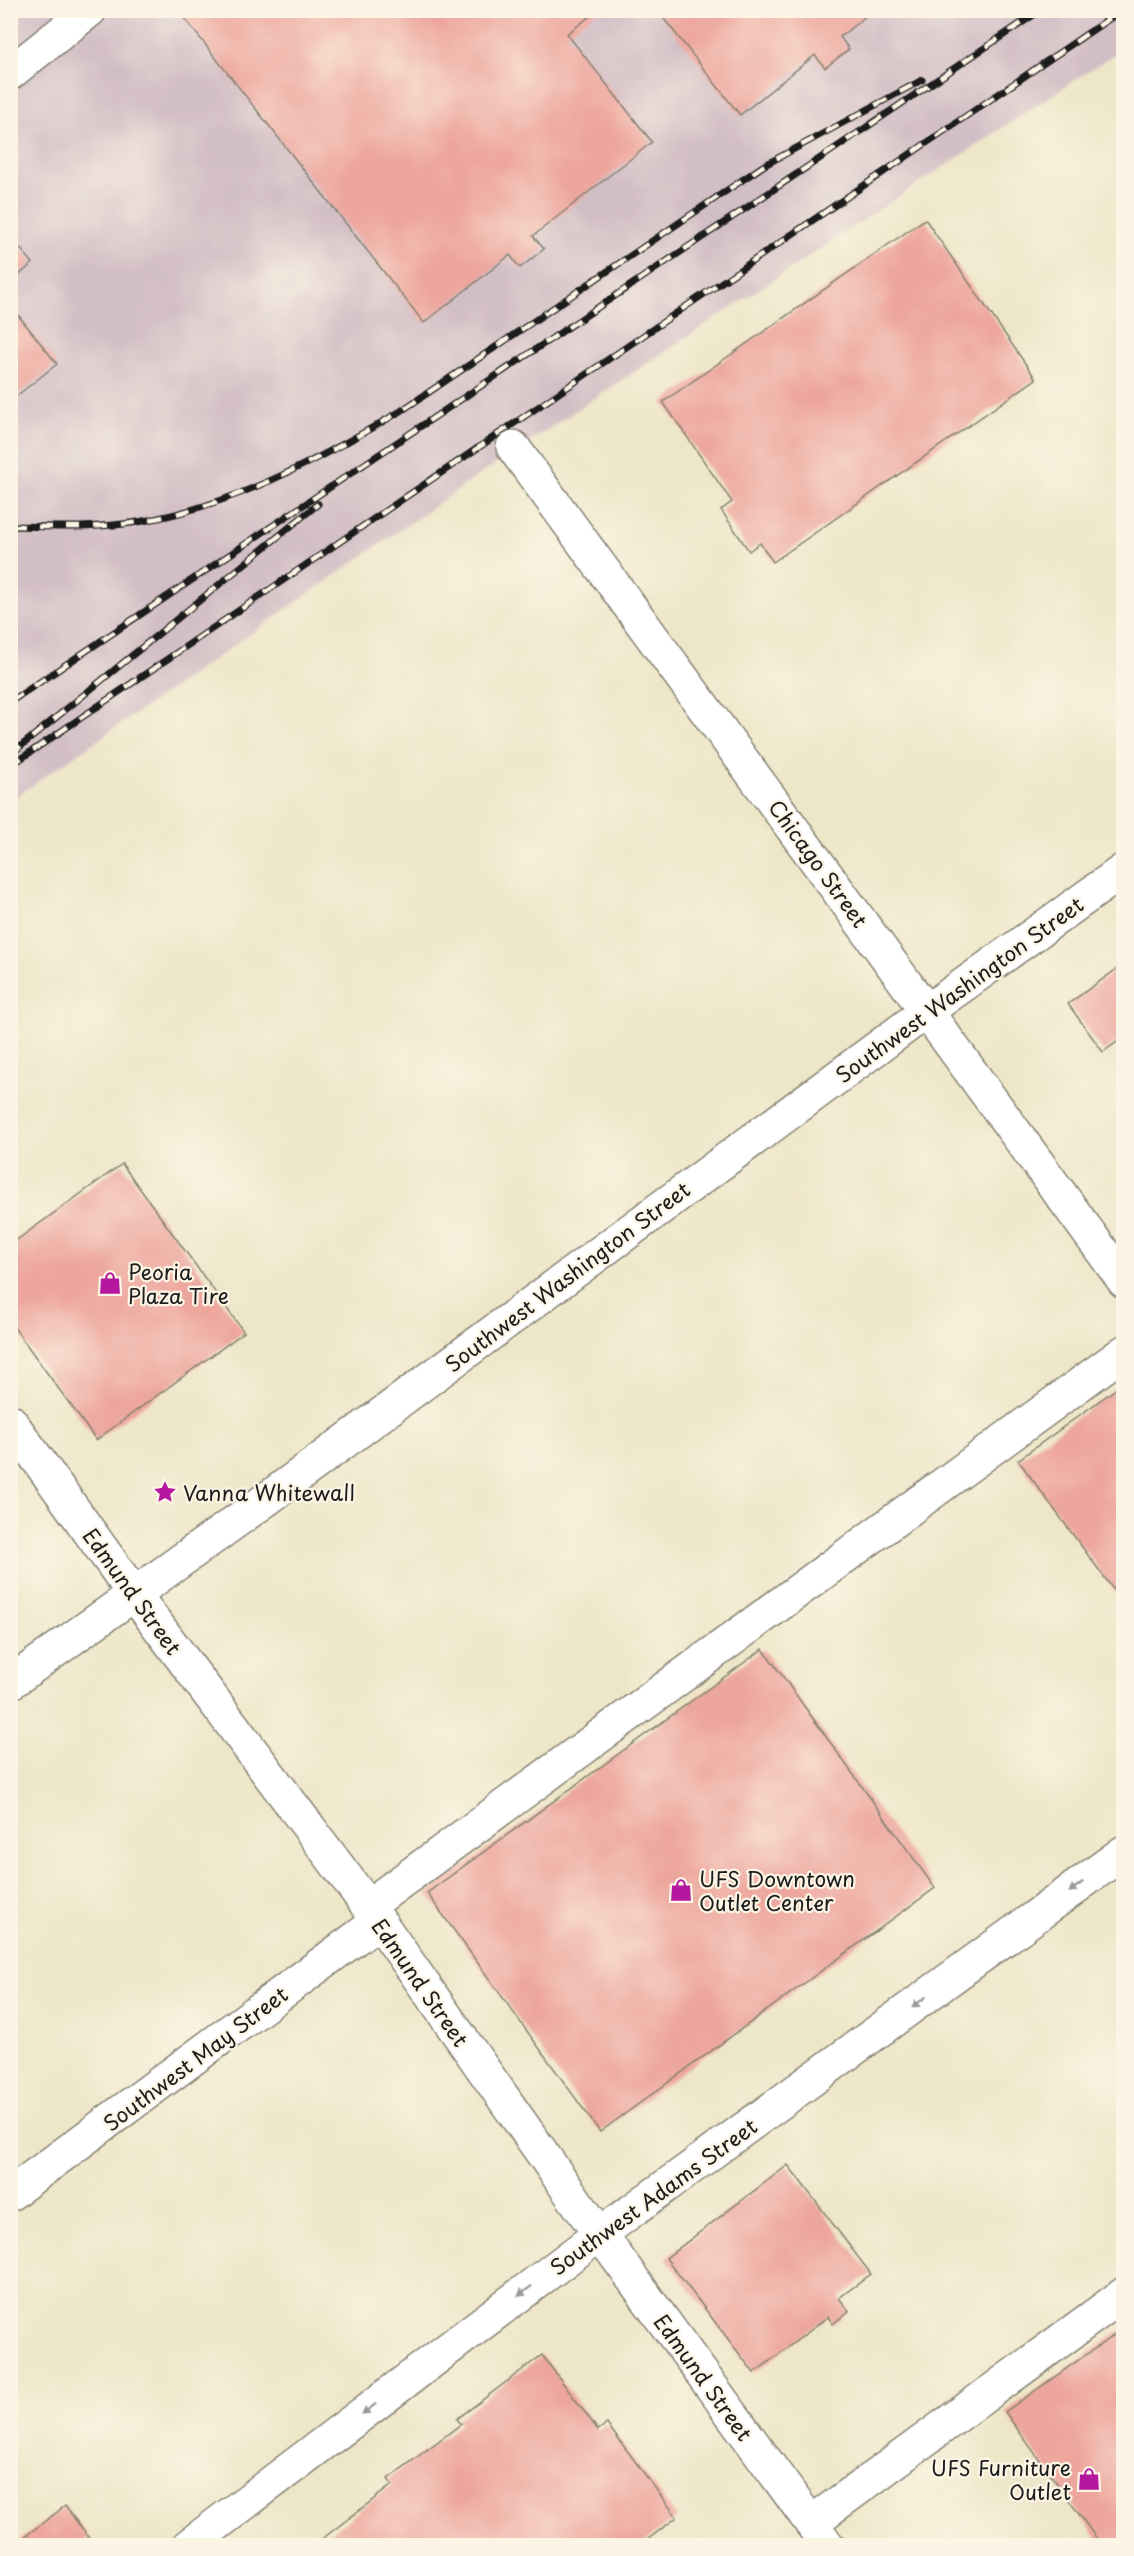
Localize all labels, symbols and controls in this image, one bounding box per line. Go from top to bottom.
street label: Chicago Street [762,792,876,934]
street label: Southwest Washington Street [828,888,1090,1090]
street label: Southwest Washington Street [438,1173,696,1379]
place label: Peoria Plaza Tire [128,1255,229,1311]
shop icon: Peoria Plaza Tire [97,1270,123,1296]
place label: Vanna Whitewall [183,1476,355,1508]
place icon: Vanna Whitewall [152,1479,178,1505]
street label: Edmund Street [76,1521,190,1661]
place label: UFS Downtown Outlet Center [699,1862,855,1918]
shop icon: UFS Downtown Outlet Center [668,1877,694,1903]
one-way arrow [1069,1881,1085,1893]
street label: Edmund Street [365,1911,477,2053]
street label: Southwest May Street [96,1978,294,2138]
one-way arrow [911,1995,926,2007]
street label: Southwest Adams Street [543,2110,763,2282]
one-way arrow [517,2285,532,2297]
street label: Edmund Street [647,2307,761,2447]
one-way arrow [361,2402,377,2415]
place label: UFS Furniture Outlet [931,2451,1071,2507]
shop icon: UFS Furniture Outlet [1076,2466,1102,2492]

